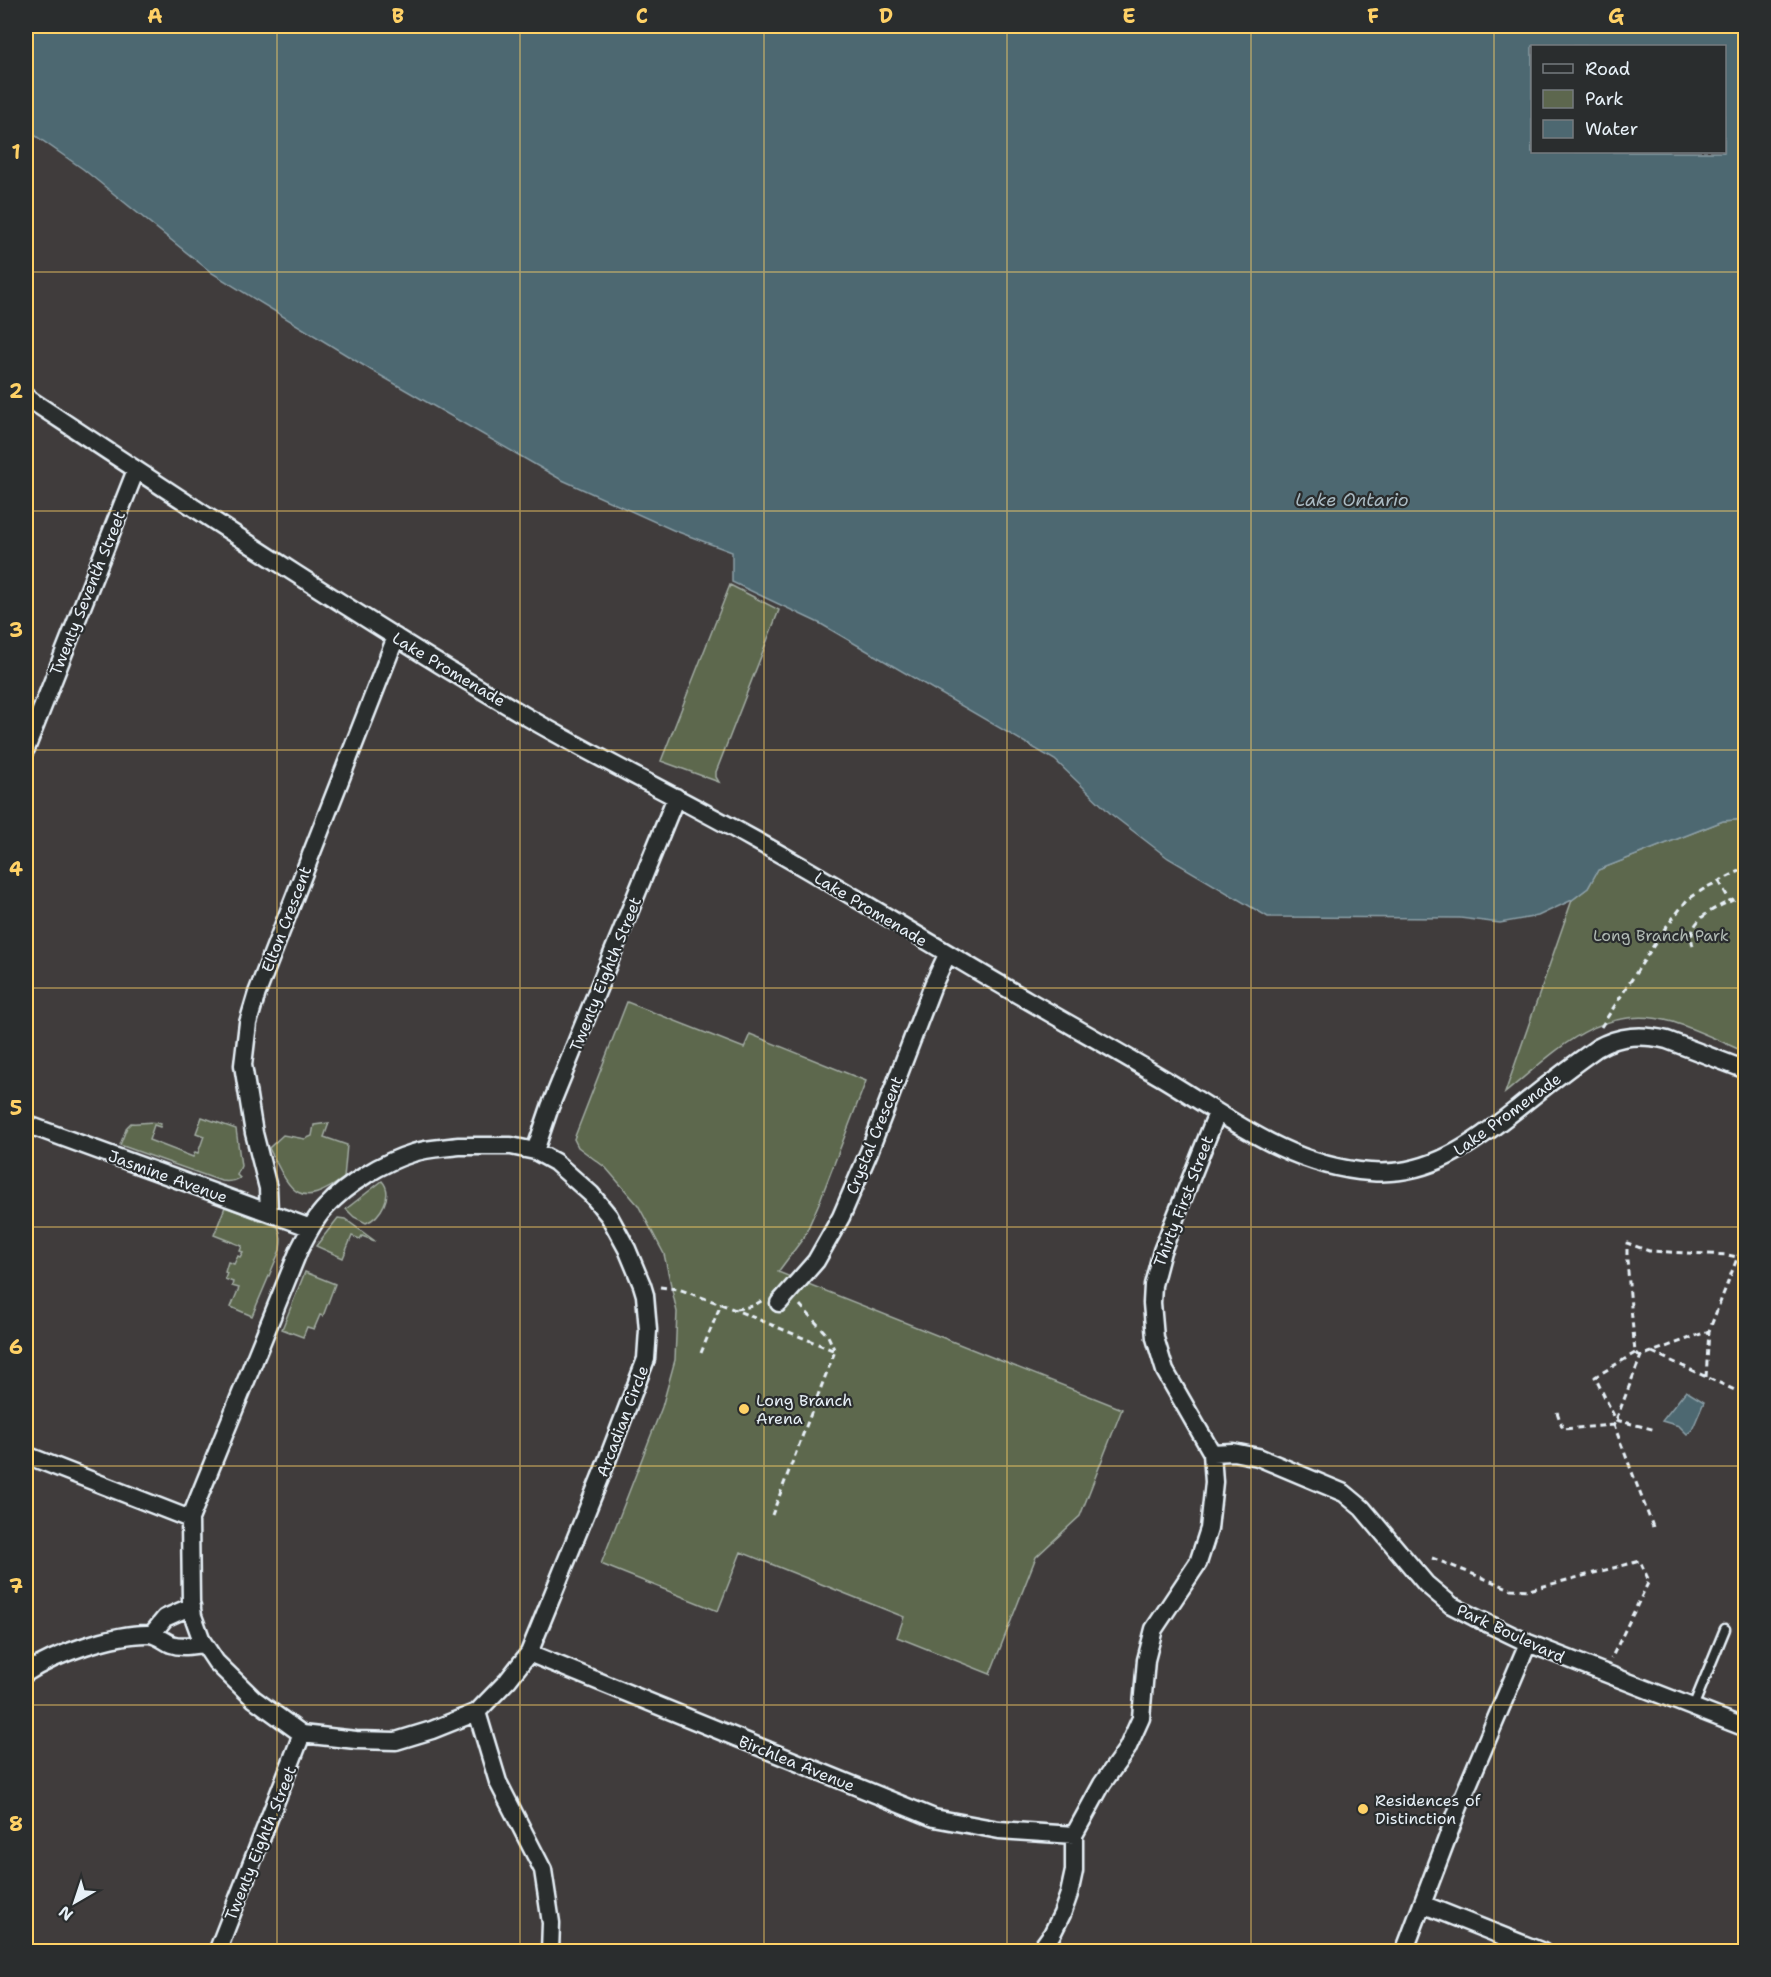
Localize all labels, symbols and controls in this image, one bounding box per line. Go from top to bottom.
text: A [147,3,163,29]
text: B [392,3,404,29]
text: C [636,3,648,29]
text: D [879,3,893,29]
text: E [1122,3,1136,29]
text: F [1367,3,1379,29]
text: G [1608,3,1624,29]
legend [1531,45,1726,153]
text: Road [1585,57,1630,81]
text: Park [1585,87,1624,111]
text: Water [1585,117,1638,141]
text: 1 [11,139,21,165]
text: 2 [9,378,23,404]
water label: Lake Ontario [1295,488,1409,512]
street label: Twenty Seventh Street [45,508,130,678]
text: 3 [9,617,23,643]
street label: Lake Promenade [388,627,509,711]
text: 4 [9,856,23,882]
street label: Elton Crescent [257,863,316,975]
street label: Lake Promenade [810,867,931,951]
street label: Twenty Eighth Street [565,894,646,1055]
park label: Long Branch Park [1593,925,1729,946]
street label: Lake Promenade [1449,1068,1565,1161]
street label: Crystal Crescent [841,1073,908,1197]
text: 5 [10,1095,22,1121]
street label: Thirty First Street [1149,1133,1218,1270]
street label: Jasmine Avenue [105,1145,230,1208]
text: 6 [9,1334,23,1360]
street label: Arcadian Circle [592,1363,653,1480]
place label: Long Branch Arena [756,1390,852,1429]
marker: Long Branch Arena [737,1402,751,1416]
text: 7 [9,1573,23,1599]
street label: Park Boulevard [1453,1599,1568,1668]
street label: Birchlea Avenue [736,1731,858,1796]
street label: Twenty Eighth Street [220,1763,301,1924]
place label: Residences of Distinction [1375,1790,1482,1829]
marker: Residences of Distinction [1356,1802,1370,1816]
text: 8 [9,1811,23,1837]
north arrow [45,1872,105,1932]
text: N [54,1901,77,1925]

